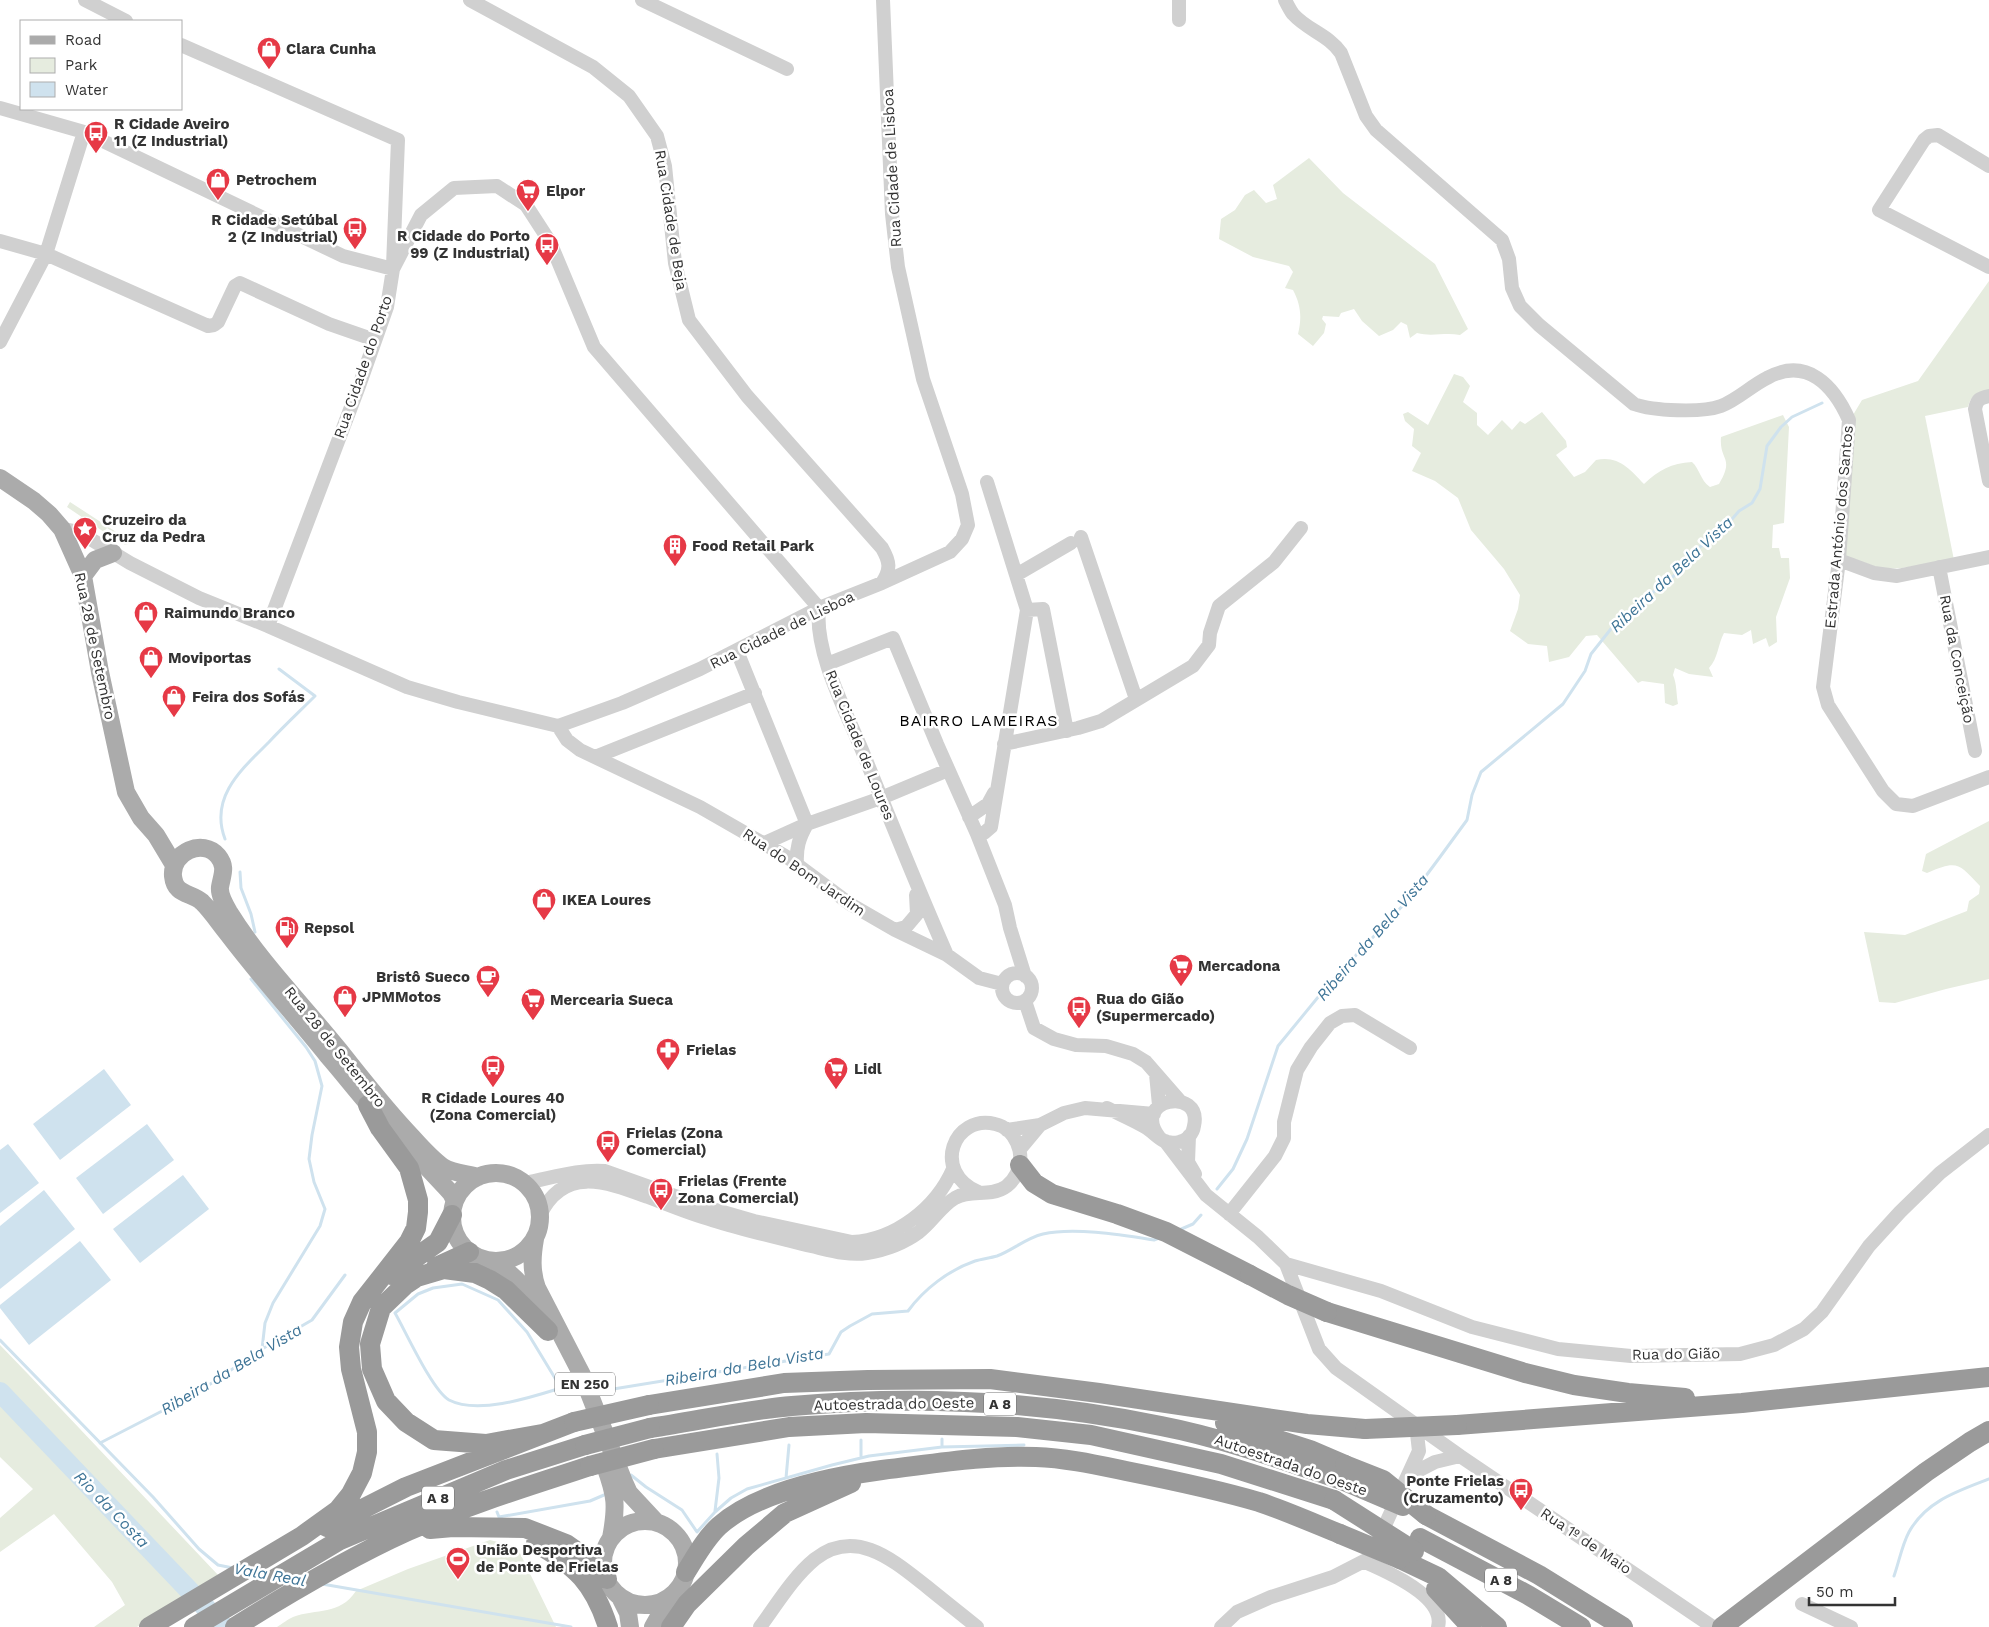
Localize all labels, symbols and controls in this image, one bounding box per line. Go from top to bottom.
legend [20,20,182,110]
text: Road [65,31,102,49]
shop icon: Clara Cunha [256,36,282,70]
place label: Clara Cunha [286,40,376,58]
text: Park [65,56,98,74]
text: Water [65,81,108,99]
street label: Rua Cidade de Lisboa [879,88,905,248]
place label: R Cidade Aveiro 11 (Z Industrial) [114,115,229,150]
bus stop icon: R Cidade Aveiro 11 (Z Industrial) [83,120,109,154]
street label: Rua Cidade de Beja [651,149,691,292]
shop icon: Petrochem [205,167,231,201]
place label: Petrochem [236,171,317,189]
supermarket icon: Elpor [515,178,541,212]
place label: Elpor [546,182,586,200]
place label: R Cidade Setúbal 2 (Z Industrial) [211,211,338,246]
bus stop icon: R Cidade Setúbal 2 (Z Industrial) [342,216,368,250]
place label: R Cidade do Porto 99 (Z Industrial) [397,227,530,262]
bus stop icon: R Cidade do Porto 99 (Z Industrial) [534,232,560,266]
street label: Rua Cidade do Porto [330,293,396,441]
street label: Estrada António dos Santos [1821,425,1857,629]
place label: Cruzeiro da Cruz da Pedra [102,511,205,546]
water label: Ribeira da Bela Vista [1606,512,1737,636]
place icon: Cruzeiro da Cruz da Pedra [72,516,98,550]
building icon: Food Retail Park [662,533,688,567]
place label: Food Retail Park [692,537,815,555]
street label: Rua 28 de Setembro [71,571,119,721]
street label: Rua Cidade de Lisboa [707,587,858,673]
street label: Rua da Conceição [1936,593,1978,725]
shop icon: Raimundo Branco [133,600,159,634]
place label: Raimundo Branco [164,604,295,622]
shop icon: Moviportas [138,645,164,679]
place label: Moviportas [168,649,251,667]
street label: Rua Cidade de Loures [822,667,898,823]
shop icon: Feira dos Sofás [161,684,187,718]
place label: Feira dos Sofás [192,688,305,706]
district label: BAIRRO LAMEIRAS [899,711,1059,730]
street label: Rua do Bom Jardim [739,824,869,920]
water label: Ribeira da Bela Vista [1312,870,1432,1004]
shop icon: IKEA Loures [531,887,557,921]
place label: IKEA Loures [562,891,651,909]
fuel station icon: Repsol [274,915,300,949]
place label: Repsol [304,919,354,937]
supermarket icon: Mercadona [1168,953,1194,987]
place label: Mercadona [1198,957,1280,975]
cafe icon: Bristô Sueco [475,964,501,998]
place label: Bristô Sueco [376,968,470,986]
street label: Rua 28 de Setembro [281,983,389,1111]
shop icon: JPMMotos [332,984,358,1018]
supermarket icon: Mercearia Sueca [520,987,546,1021]
place label: JPMMotos [362,988,441,1006]
place label: Rua do Gião (Supermercado) [1096,990,1215,1025]
place label: Mercearia Sueca [550,991,673,1009]
bus stop icon: Rua do Gião (Supermercado) [1066,995,1092,1029]
pharmacy icon: Frielas [655,1037,681,1071]
place label: Frielas [686,1041,736,1059]
bus stop icon: R Cidade Loures 40 (Zona Comercial) [480,1054,506,1088]
supermarket icon: Lidl [823,1056,849,1090]
place label: Lidl [854,1060,882,1078]
place label: R Cidade Loures 40 (Zona Comercial) [421,1089,565,1124]
place label: Frielas (Zona Comercial) [626,1124,723,1159]
bus stop icon: Frielas (Zona Comercial) [595,1129,621,1163]
place label: Frielas (Frente Zona Comercial) [678,1172,799,1207]
bus stop icon: Frielas (Frente Zona Comercial) [648,1177,674,1211]
water label: Ribeira da Bela Vista [157,1320,305,1419]
water label: Ribeira da Bela Vista [663,1343,825,1390]
street label: Rua do Gião [1632,1344,1720,1364]
road number: EN 250 [555,1372,615,1396]
road number: A 8 [984,1392,1016,1416]
street label: Autoestrada do Oeste [814,1394,974,1414]
street label: Autoestrada do Oeste [1212,1430,1370,1500]
water label: Rio da Costa [70,1467,153,1552]
place label: Ponte Frielas (Cruzamento) [1403,1472,1504,1507]
bus stop icon: Ponte Frielas (Cruzamento) [1508,1477,1534,1511]
road number: A 8 [422,1486,454,1510]
street label: Rua 1º de Maio [1537,1504,1635,1578]
place label: União Desportiva de Ponte de Frielas [476,1541,618,1576]
sports icon: União Desportiva de Ponte de Frielas [445,1546,471,1580]
water label: Vala Real [232,1559,308,1590]
road number: A 8 [1485,1568,1517,1592]
scale bar [1809,1574,1895,1606]
text: 50 m [1816,1583,1853,1601]

